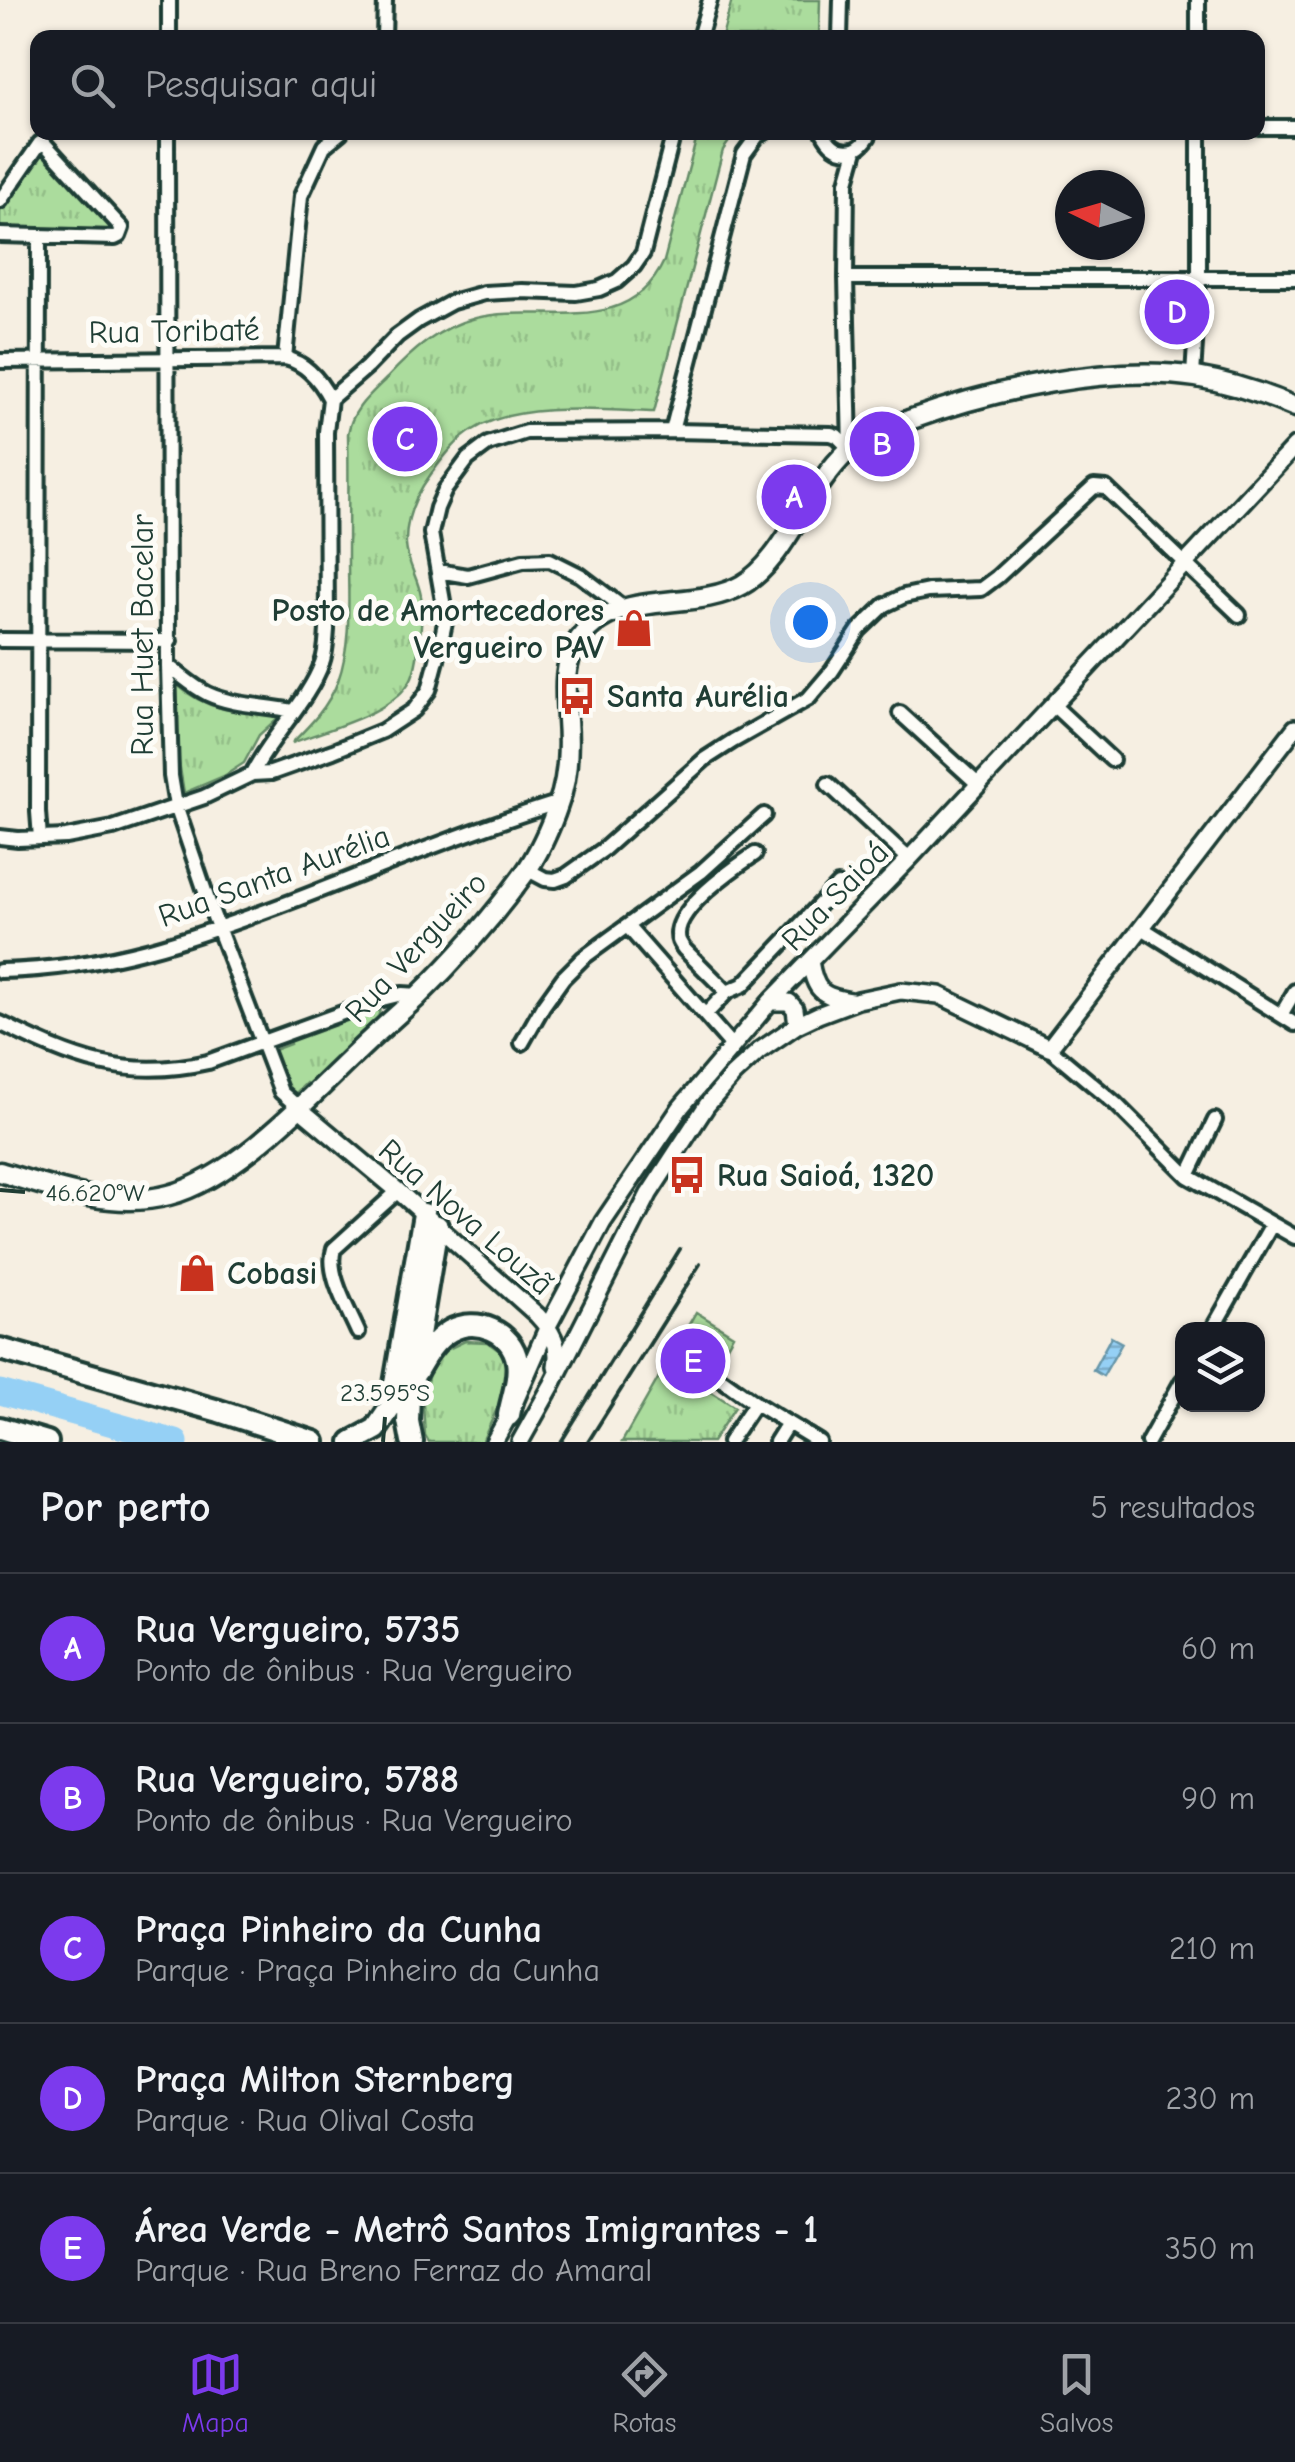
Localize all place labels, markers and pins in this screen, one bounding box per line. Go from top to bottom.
pin: D [1144,274,1210,350]
pin: C [372,402,438,476]
pin: B [850,406,914,482]
pin: A [762,460,826,534]
place label: Posto de Amortecedores Vergueiro PAV [271,592,605,666]
shop icon: Posto de Amortecedores Vergueiro PAV [613,607,655,649]
bus stop icon: Santa Aurélia [556,675,598,717]
place label: Santa Aurélia [607,678,789,715]
bus stop icon: Rua Saioá, 1320 [666,1154,708,1196]
place label: Rua Saioá, 1320 [717,1157,934,1194]
shop icon: Cobasi [176,1252,218,1294]
place label: Cobasi [227,1255,317,1292]
pin: E [660,1324,726,1398]

